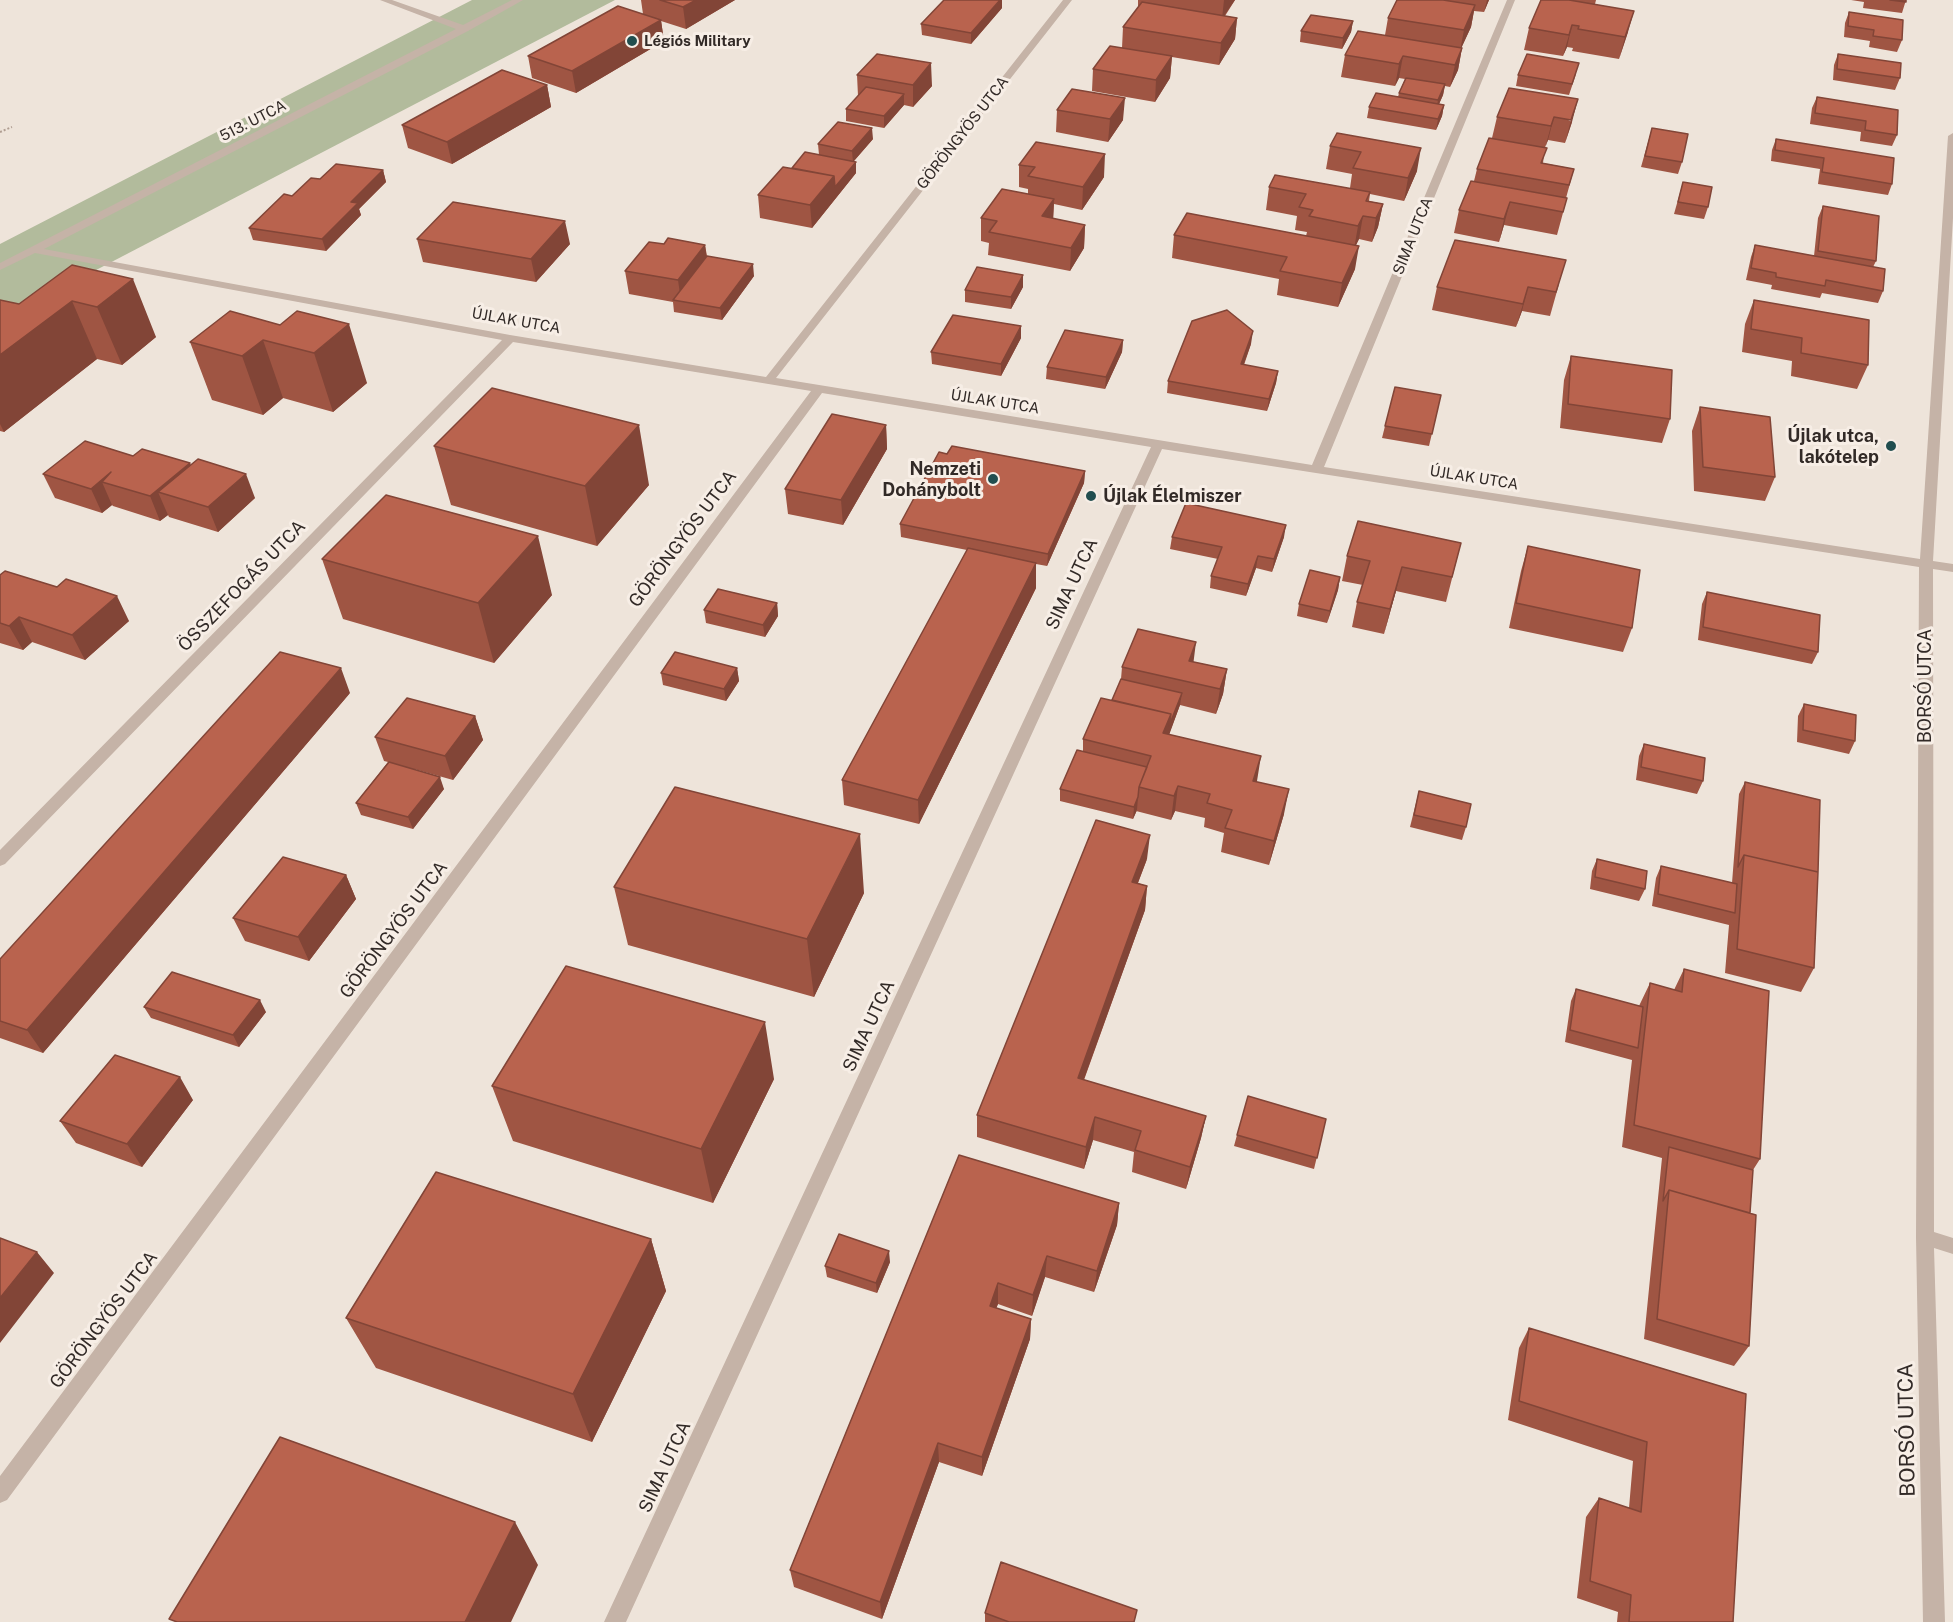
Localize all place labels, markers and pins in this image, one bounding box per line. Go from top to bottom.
place label: Légiós Military [644,32,751,50]
marker: Légiós Military [625,34,639,48]
place label: Újlak utca, lakótelep [1787,425,1879,468]
marker: Újlak utca, lakótelep [1884,439,1898,453]
place label: Nemzeti Dohánybolt [882,458,981,500]
marker: Nemzeti Dohánybolt [986,472,1000,486]
place label: Újlak Élelmiszer [1103,485,1242,507]
marker: Újlak Élelmiszer [1084,489,1098,503]

